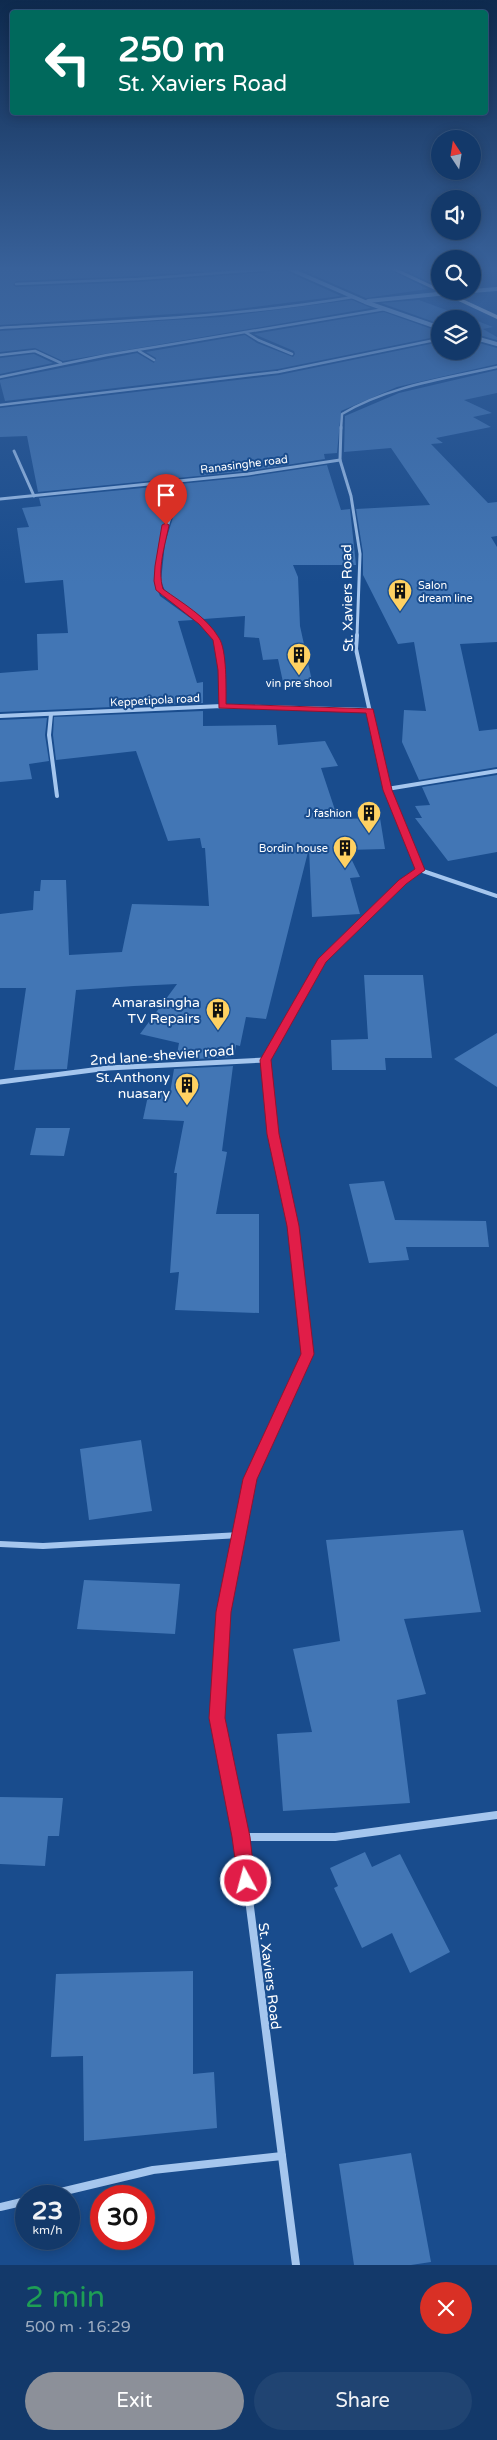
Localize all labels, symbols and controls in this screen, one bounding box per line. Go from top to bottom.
text: 250 m [118,29,225,71]
icon: left [35,30,100,95]
text: St. Xaviers Road [118,71,287,97]
north arrow [431,130,481,180]
map controls [431,130,481,360]
button: sound [431,190,481,240]
button: search [431,250,481,300]
button: layers [431,310,481,360]
street label: Ranasinghe road [199,453,289,476]
pin [145,474,187,525]
icon: arrive [152,481,180,509]
street label: St. Xaviers Road [338,544,357,652]
building icon: Salon dream line [387,578,413,612]
place label: Salon dream line [418,579,473,605]
building icon: vin pre shool [286,642,312,676]
place label: vin pre shool [266,677,332,690]
street label: Keppetipola road [110,692,200,709]
building icon: J fashion [356,800,382,834]
place label: J fashion [306,807,352,820]
building icon: Bordin house [332,835,358,869]
place label: Bordin house [259,842,328,855]
place label: Amarasingha TV Repairs [112,994,200,1027]
building icon: Amarasingha TV Repairs [205,997,231,1031]
street label: 2nd lane-shevier road [89,1042,235,1069]
place label: St.Anthony nuasary [96,1069,170,1102]
building icon: St.Anthony nuasary [174,1072,200,1106]
position arrow [219,1854,271,1906]
street label: St. Xaviers Road [255,1922,285,2031]
speed limit sign: 30 [90,2185,155,2250]
text: 23 [32,2196,63,2226]
text: km/h [32,2223,63,2237]
text: 2 min [25,2279,105,2316]
button: close [420,2282,472,2334]
text: 500 m · 16:29 [25,2317,131,2337]
button: Exit [25,2372,244,2430]
button: Share [254,2372,472,2430]

